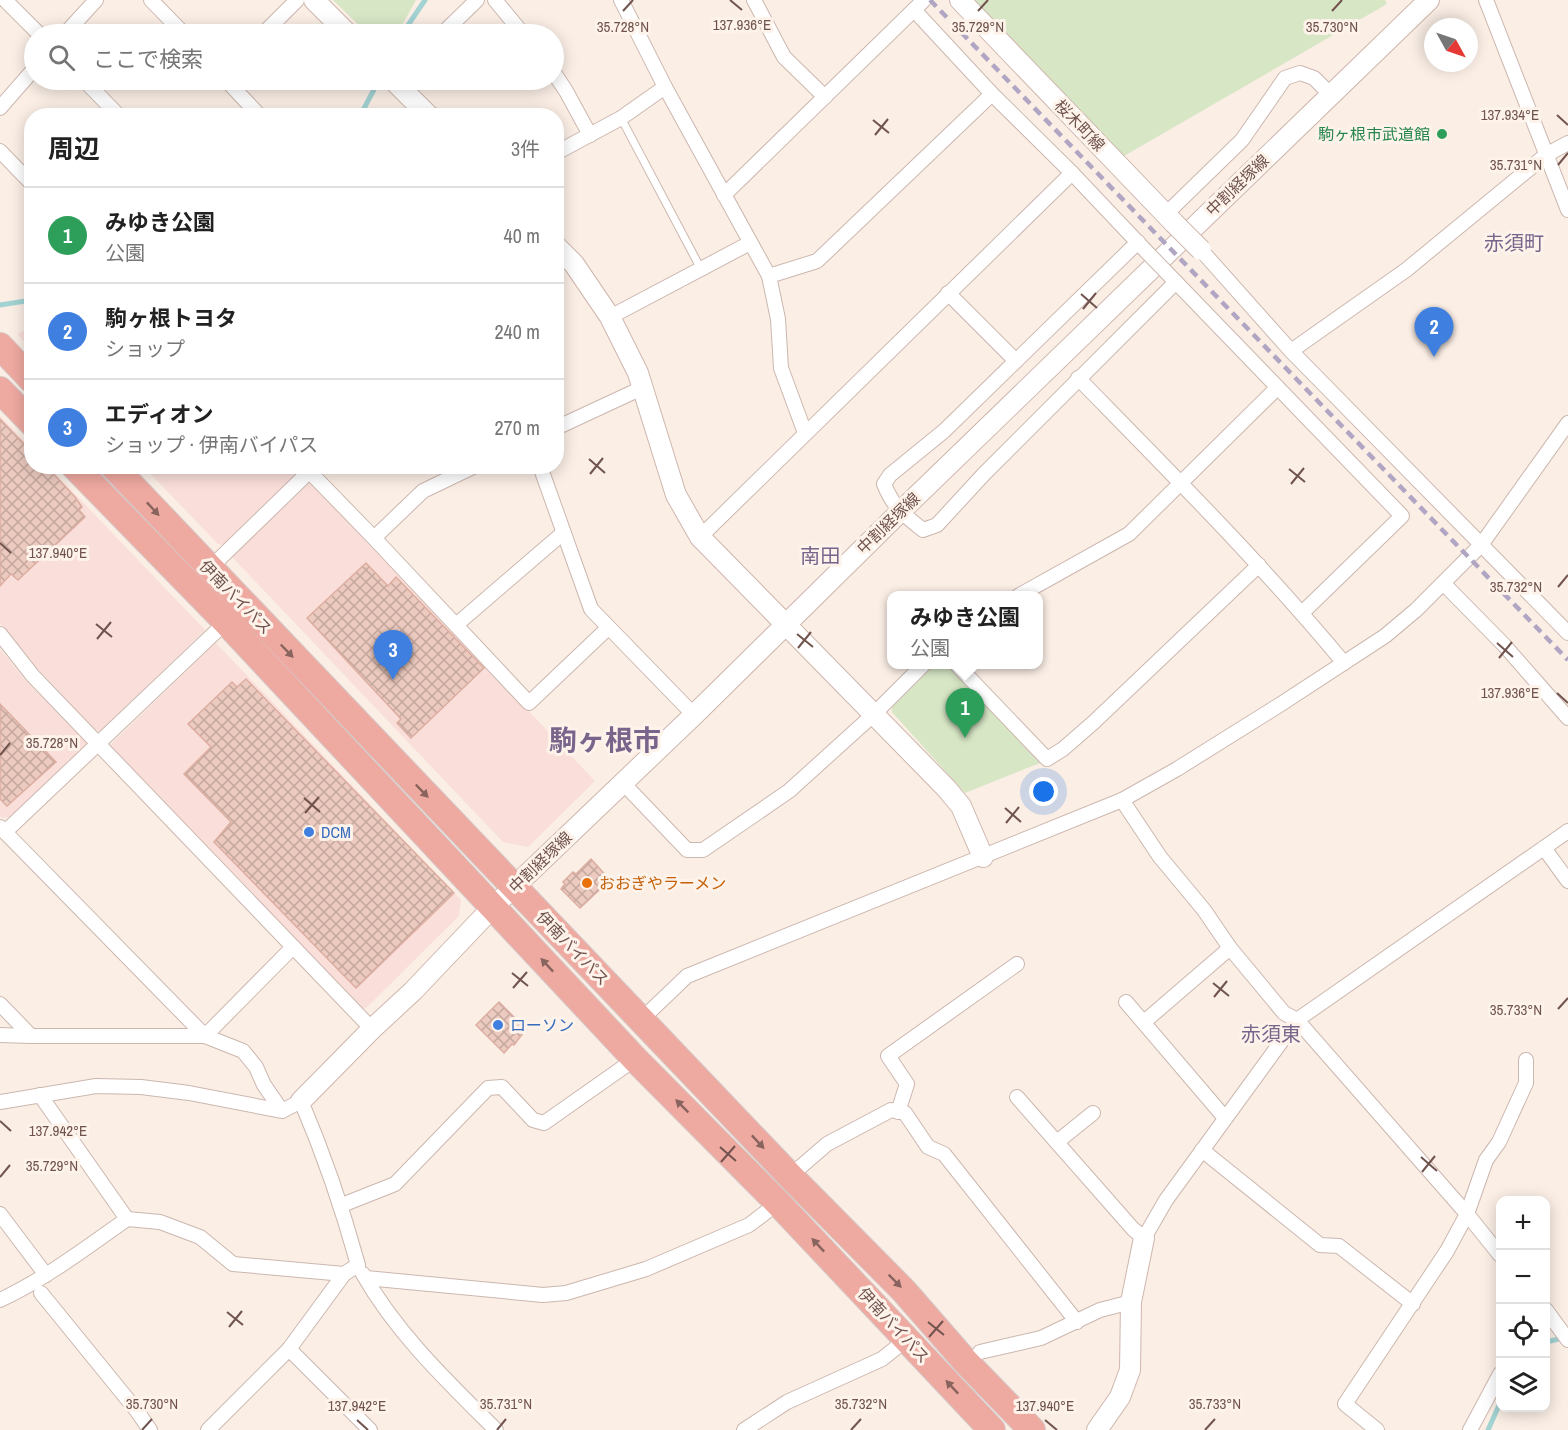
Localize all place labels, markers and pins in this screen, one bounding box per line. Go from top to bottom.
place label: 駒ヶ根市武道館 [1318,123,1430,145]
marker: 駒ヶ根市武道館 [1435,127,1449,141]
pin: 2 [1414,308,1454,357]
pin: 3 [374,630,412,680]
pin: 1 [946,688,984,738]
place label: DCM [321,821,351,843]
marker: DCM [302,825,316,839]
place label: おおぎやラーメン [599,872,726,894]
marker: おおぎやラーメン [580,876,594,890]
place label: ローソン [510,1014,574,1036]
marker: ローソン [491,1018,505,1032]

